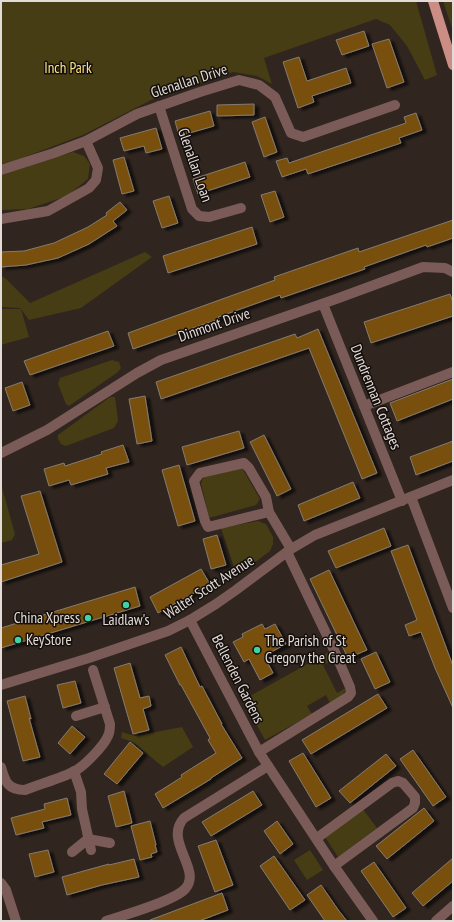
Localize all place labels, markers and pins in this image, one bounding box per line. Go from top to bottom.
marker: Laidlaw's [121,600,131,610]
place label: China Xpress [14,608,80,627]
place label: Laidlaw's [102,610,150,629]
marker: China Xpress [83,613,93,623]
place label: KeyStore [26,630,72,649]
place label: The Parish of St Gregory the Great [265,631,356,667]
marker: KeyStore [13,635,23,645]
marker: The Parish of St Gregory the Great [252,645,262,655]

